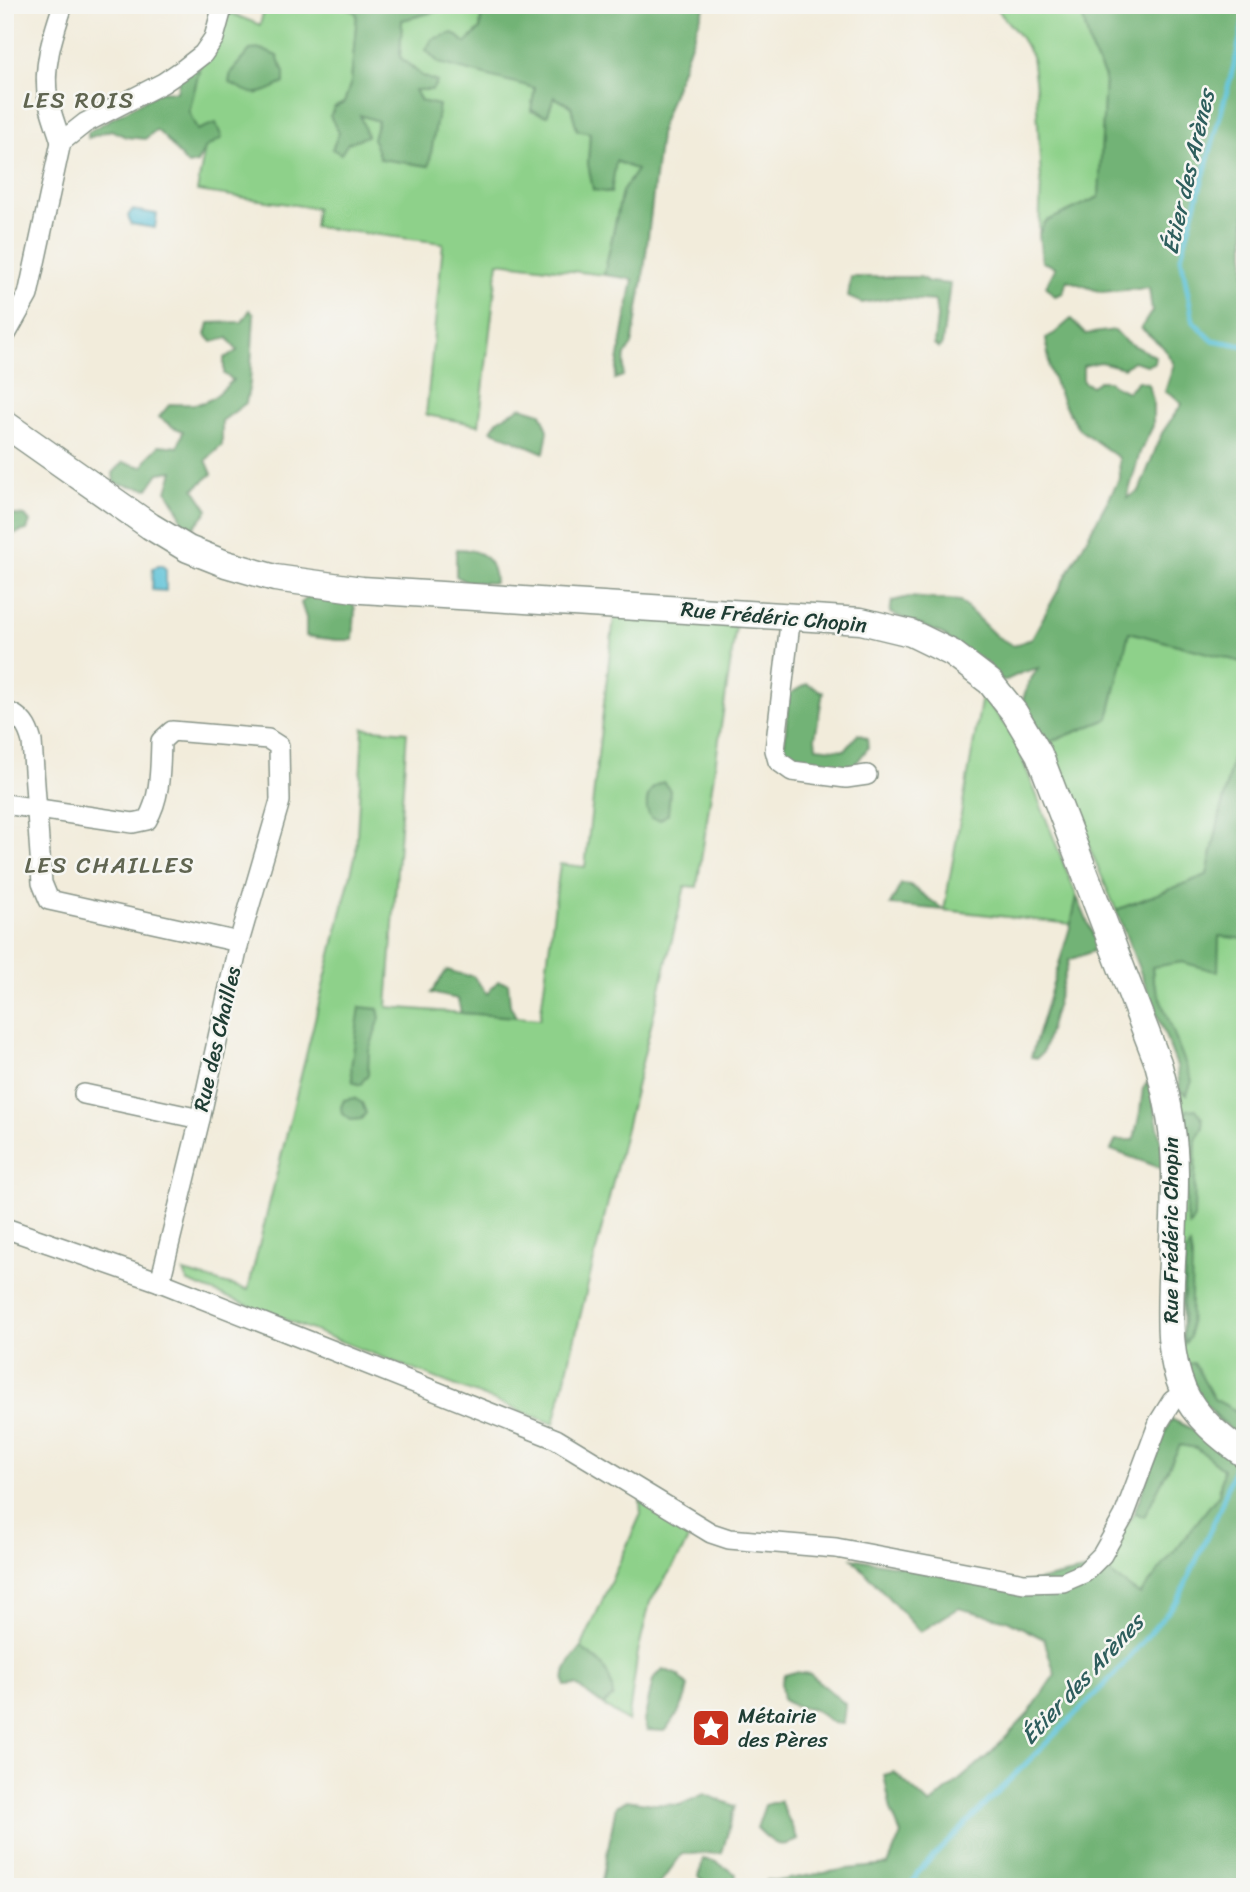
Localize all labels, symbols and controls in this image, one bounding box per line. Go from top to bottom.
district label: LES ROIS [23,80,135,121]
water label: Étier des Arènes [1150,83,1228,258]
street label: Rue Frédéric Chopin [680,590,868,644]
district label: LES CHAILLES [24,845,196,886]
street label: Rue des Chailles [182,962,252,1115]
street label: Rue Frédéric Chopin [1152,1137,1190,1323]
water label: Étier des Arènes [1010,1602,1157,1755]
place label: Métairie des Pères [738,1697,828,1759]
place icon: Métairie des Pères [690,1707,732,1749]

